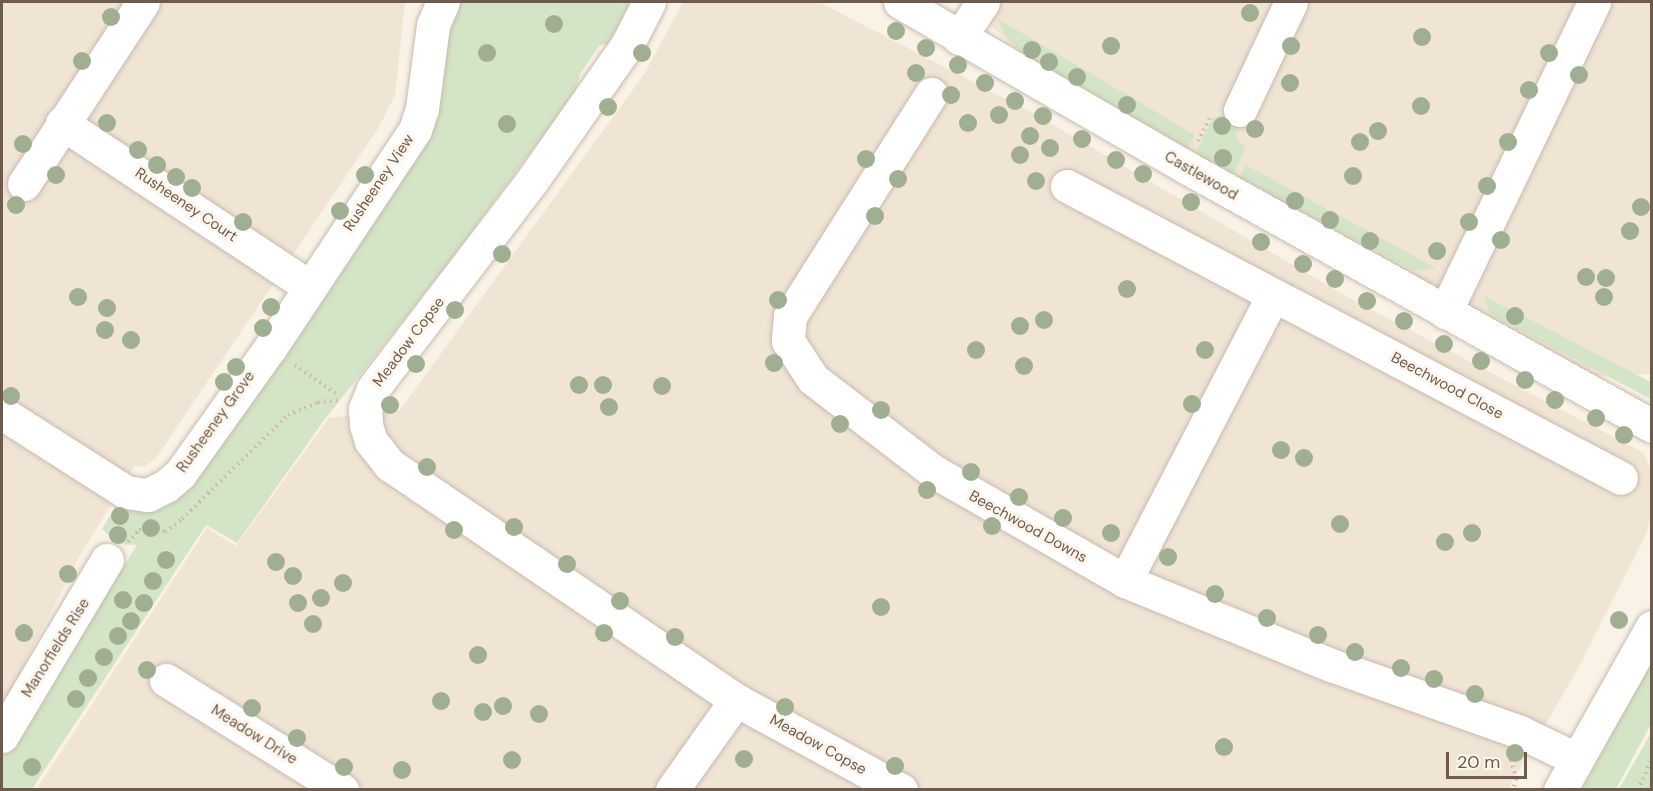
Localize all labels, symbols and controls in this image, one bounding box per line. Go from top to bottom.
street label: Rusheeney View [340,131,418,235]
street label: Castlewood [1161,148,1241,204]
street label: Rusheeney Court [131,164,241,246]
street label: Meadow Copse [369,294,449,390]
street label: Beechwood Close [1388,349,1506,423]
street label: Rusheeney Grove [173,368,259,476]
street label: Beechwood Downs [966,487,1090,567]
street label: Manorfields Rise [18,595,94,701]
street label: Meadow Drive [208,701,300,769]
street label: Meadow Copse [766,711,870,779]
scale bar [1449,740,1530,778]
text: 20 m [1457,750,1500,774]

